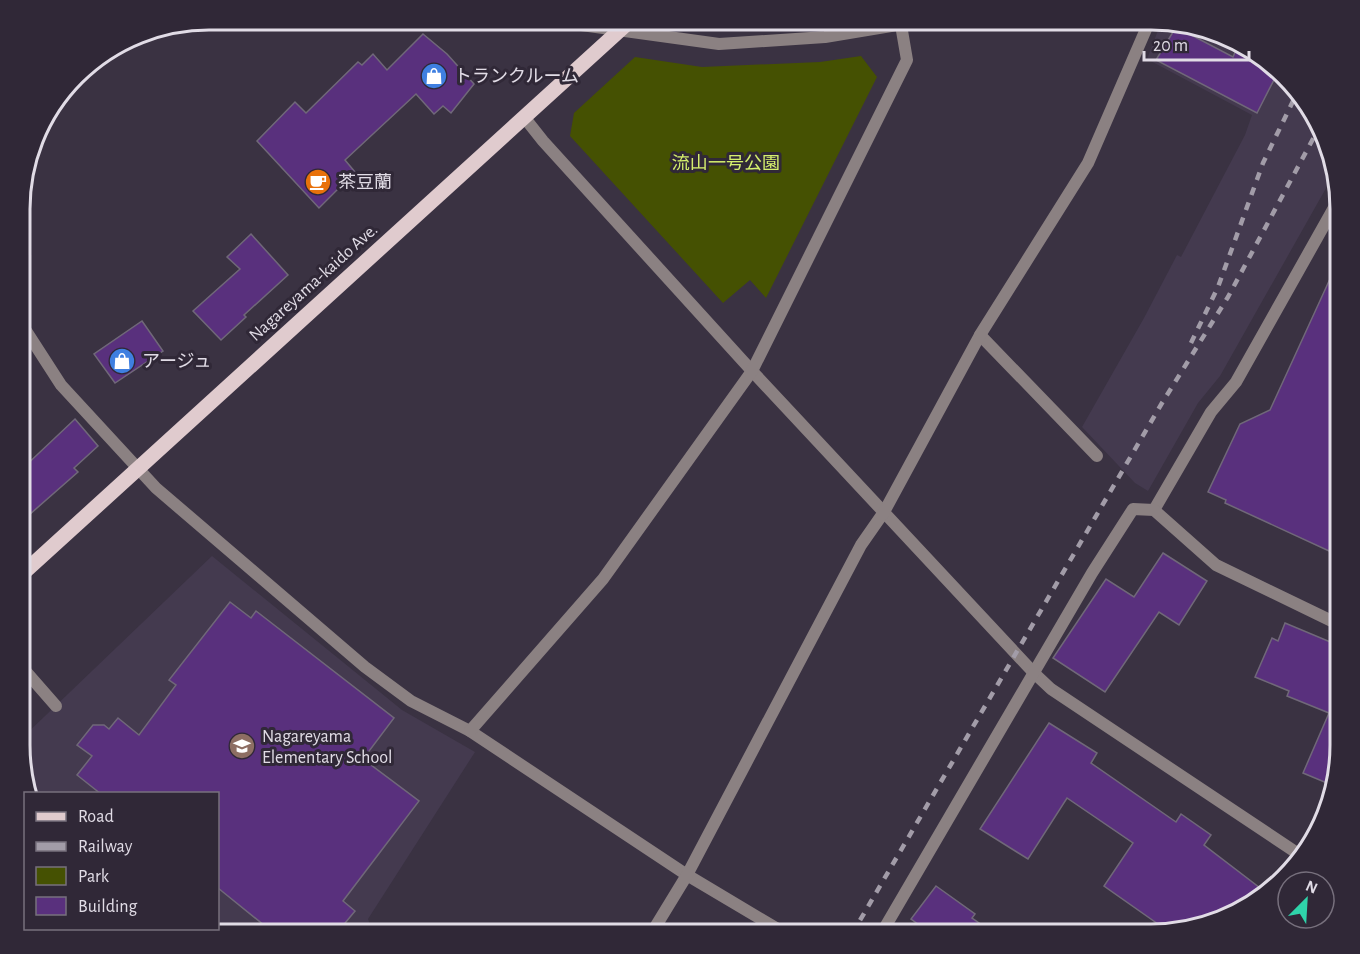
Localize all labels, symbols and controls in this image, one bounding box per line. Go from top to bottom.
scale bar [1144,24,1249,62]
text: 20 m [1153,37,1188,55]
shop icon: トランクルーム [419,61,449,91]
place label: トランクルーム [454,67,579,86]
park label: 流山一号公園 [672,154,780,173]
cafe icon: 茶豆蘭 [303,167,333,197]
place label: 茶豆蘭 [338,173,392,192]
street label: Nagareyama-kaido Ave. [246,221,381,345]
shop icon: アージュ [107,346,137,376]
place label: アージュ [142,352,211,371]
place label: Nagareyama Elementary School [262,728,393,767]
school or university icon: Nagareyama Elementary School [227,731,257,761]
legend [24,792,219,930]
text: Road [78,808,114,826]
text: Railway [78,838,133,856]
text: Park [78,868,110,886]
north arrow [1276,870,1336,930]
text: N [1303,878,1320,897]
text: Building [78,898,138,916]

